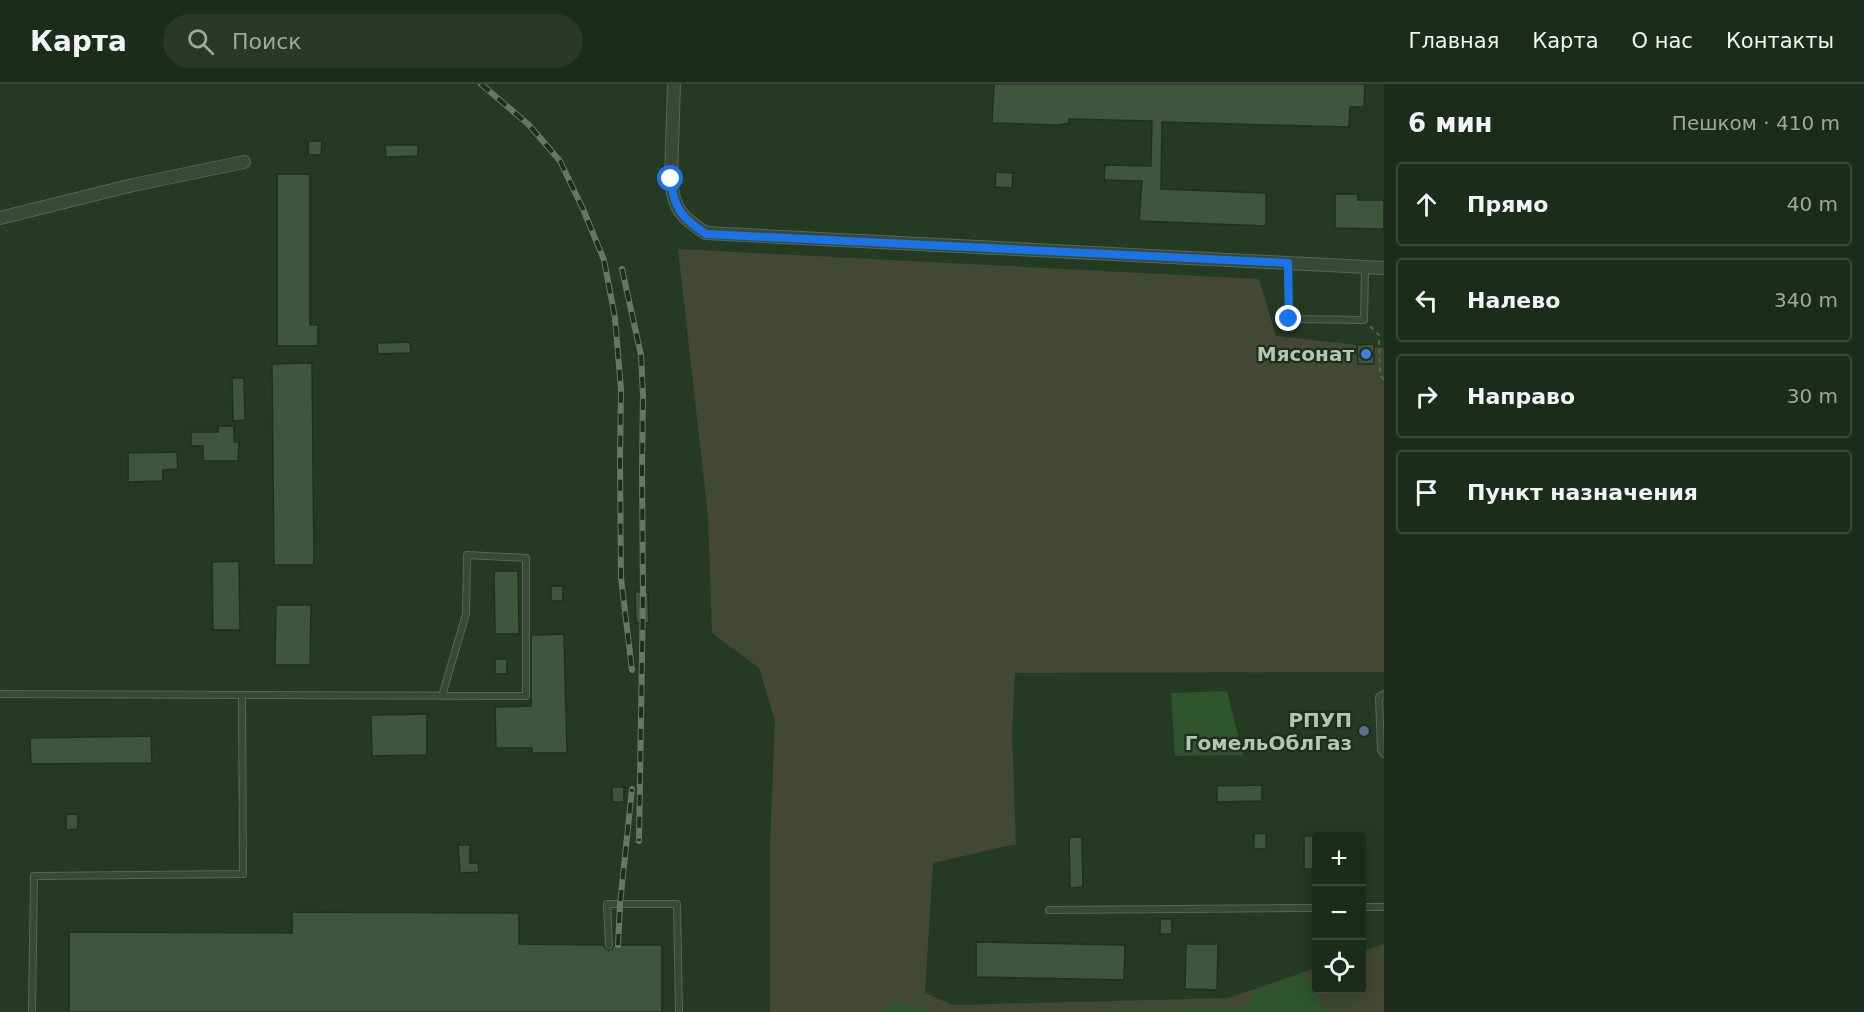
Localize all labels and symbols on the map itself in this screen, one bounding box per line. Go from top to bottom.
route start [657,165,683,191]
route end [1275,305,1301,331]
place label: Мясонат [1257,342,1354,366]
marker: Мясонат [1359,347,1373,361]
place label: РПУП ГомельОблГаз [1185,708,1352,755]
marker: РПУП ГомельОблГаз [1357,724,1371,738]

